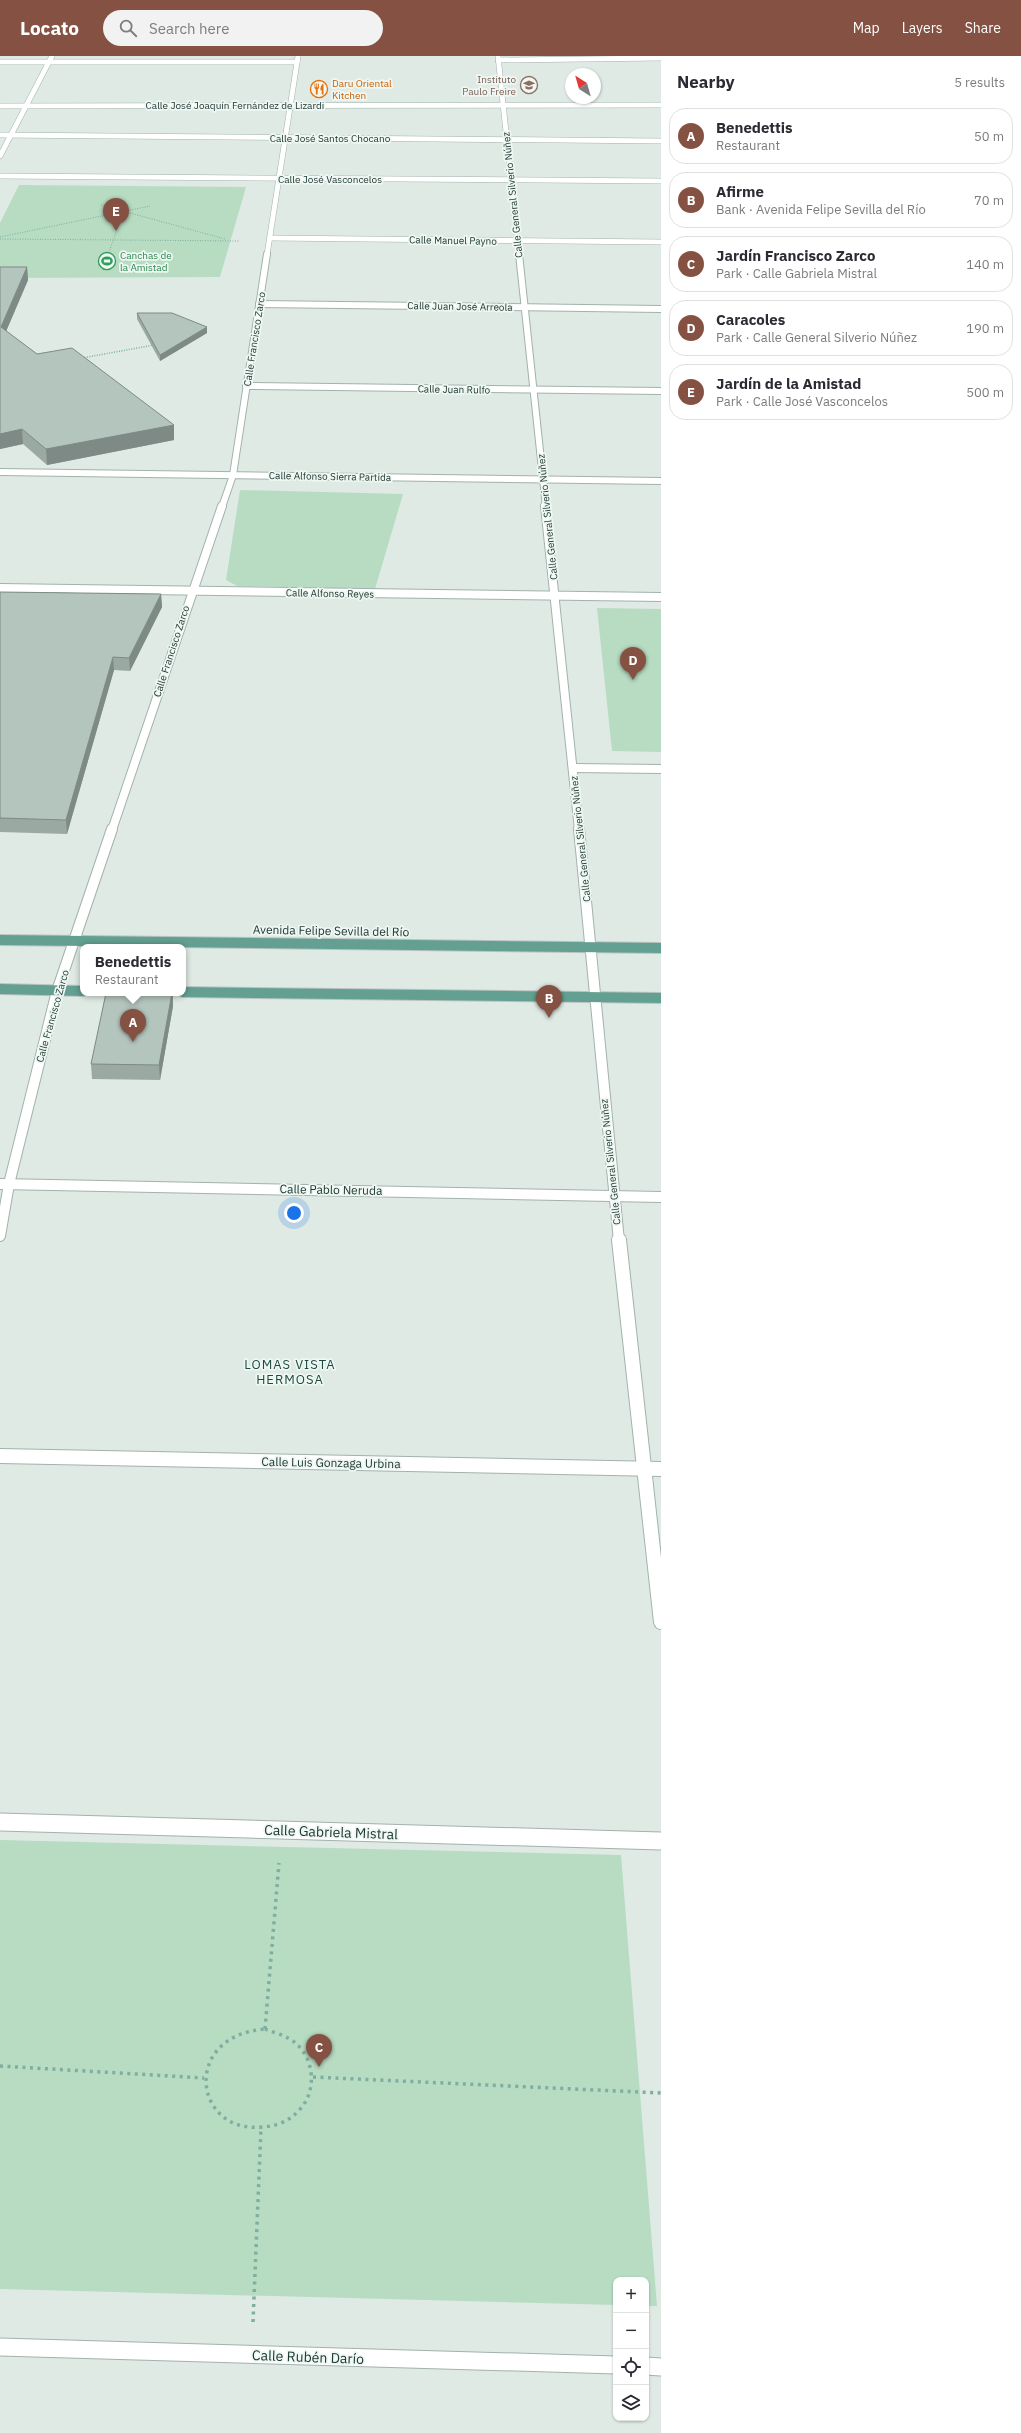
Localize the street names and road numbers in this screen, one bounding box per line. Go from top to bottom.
street label: Calle José Joaquín Fernández de Lizardi [146,99,324,112]
street label: Calle General Silverio Núñez [499,131,526,258]
street label: Calle José Santos Chocano [270,132,391,145]
street label: Calle José Vasconcelos [278,173,382,186]
street label: Calle Manuel Payno [409,233,497,248]
street label: Calle Francisco Zarco [241,291,268,387]
street label: Calle Juan José Arreola [407,299,513,314]
street label: Calle Juan Rulfo [418,382,491,397]
street label: Calle General Silverio Núñez [534,453,561,580]
street label: Calle Alfonso Sierra Partida [269,469,392,484]
street label: Calle Alfonso Reyes [286,586,374,601]
street label: Calle Francisco Zarco [151,603,193,699]
street label: Calle General Silverio Núñez [567,775,594,902]
street label: Avenida Felipe Sevilla del Río [253,922,410,939]
street label: Calle Francisco Zarco [33,968,72,1064]
street label: Calle General Silverio Núñez [597,1098,624,1225]
street label: Calle Pablo Neruda [280,1181,383,1198]
street label: Calle Luis Gonzaga Urbina [261,1454,401,1471]
street label: Calle Gabriela Mistral [264,1821,398,1843]
street label: Calle Rubén Darío [252,2346,364,2368]

